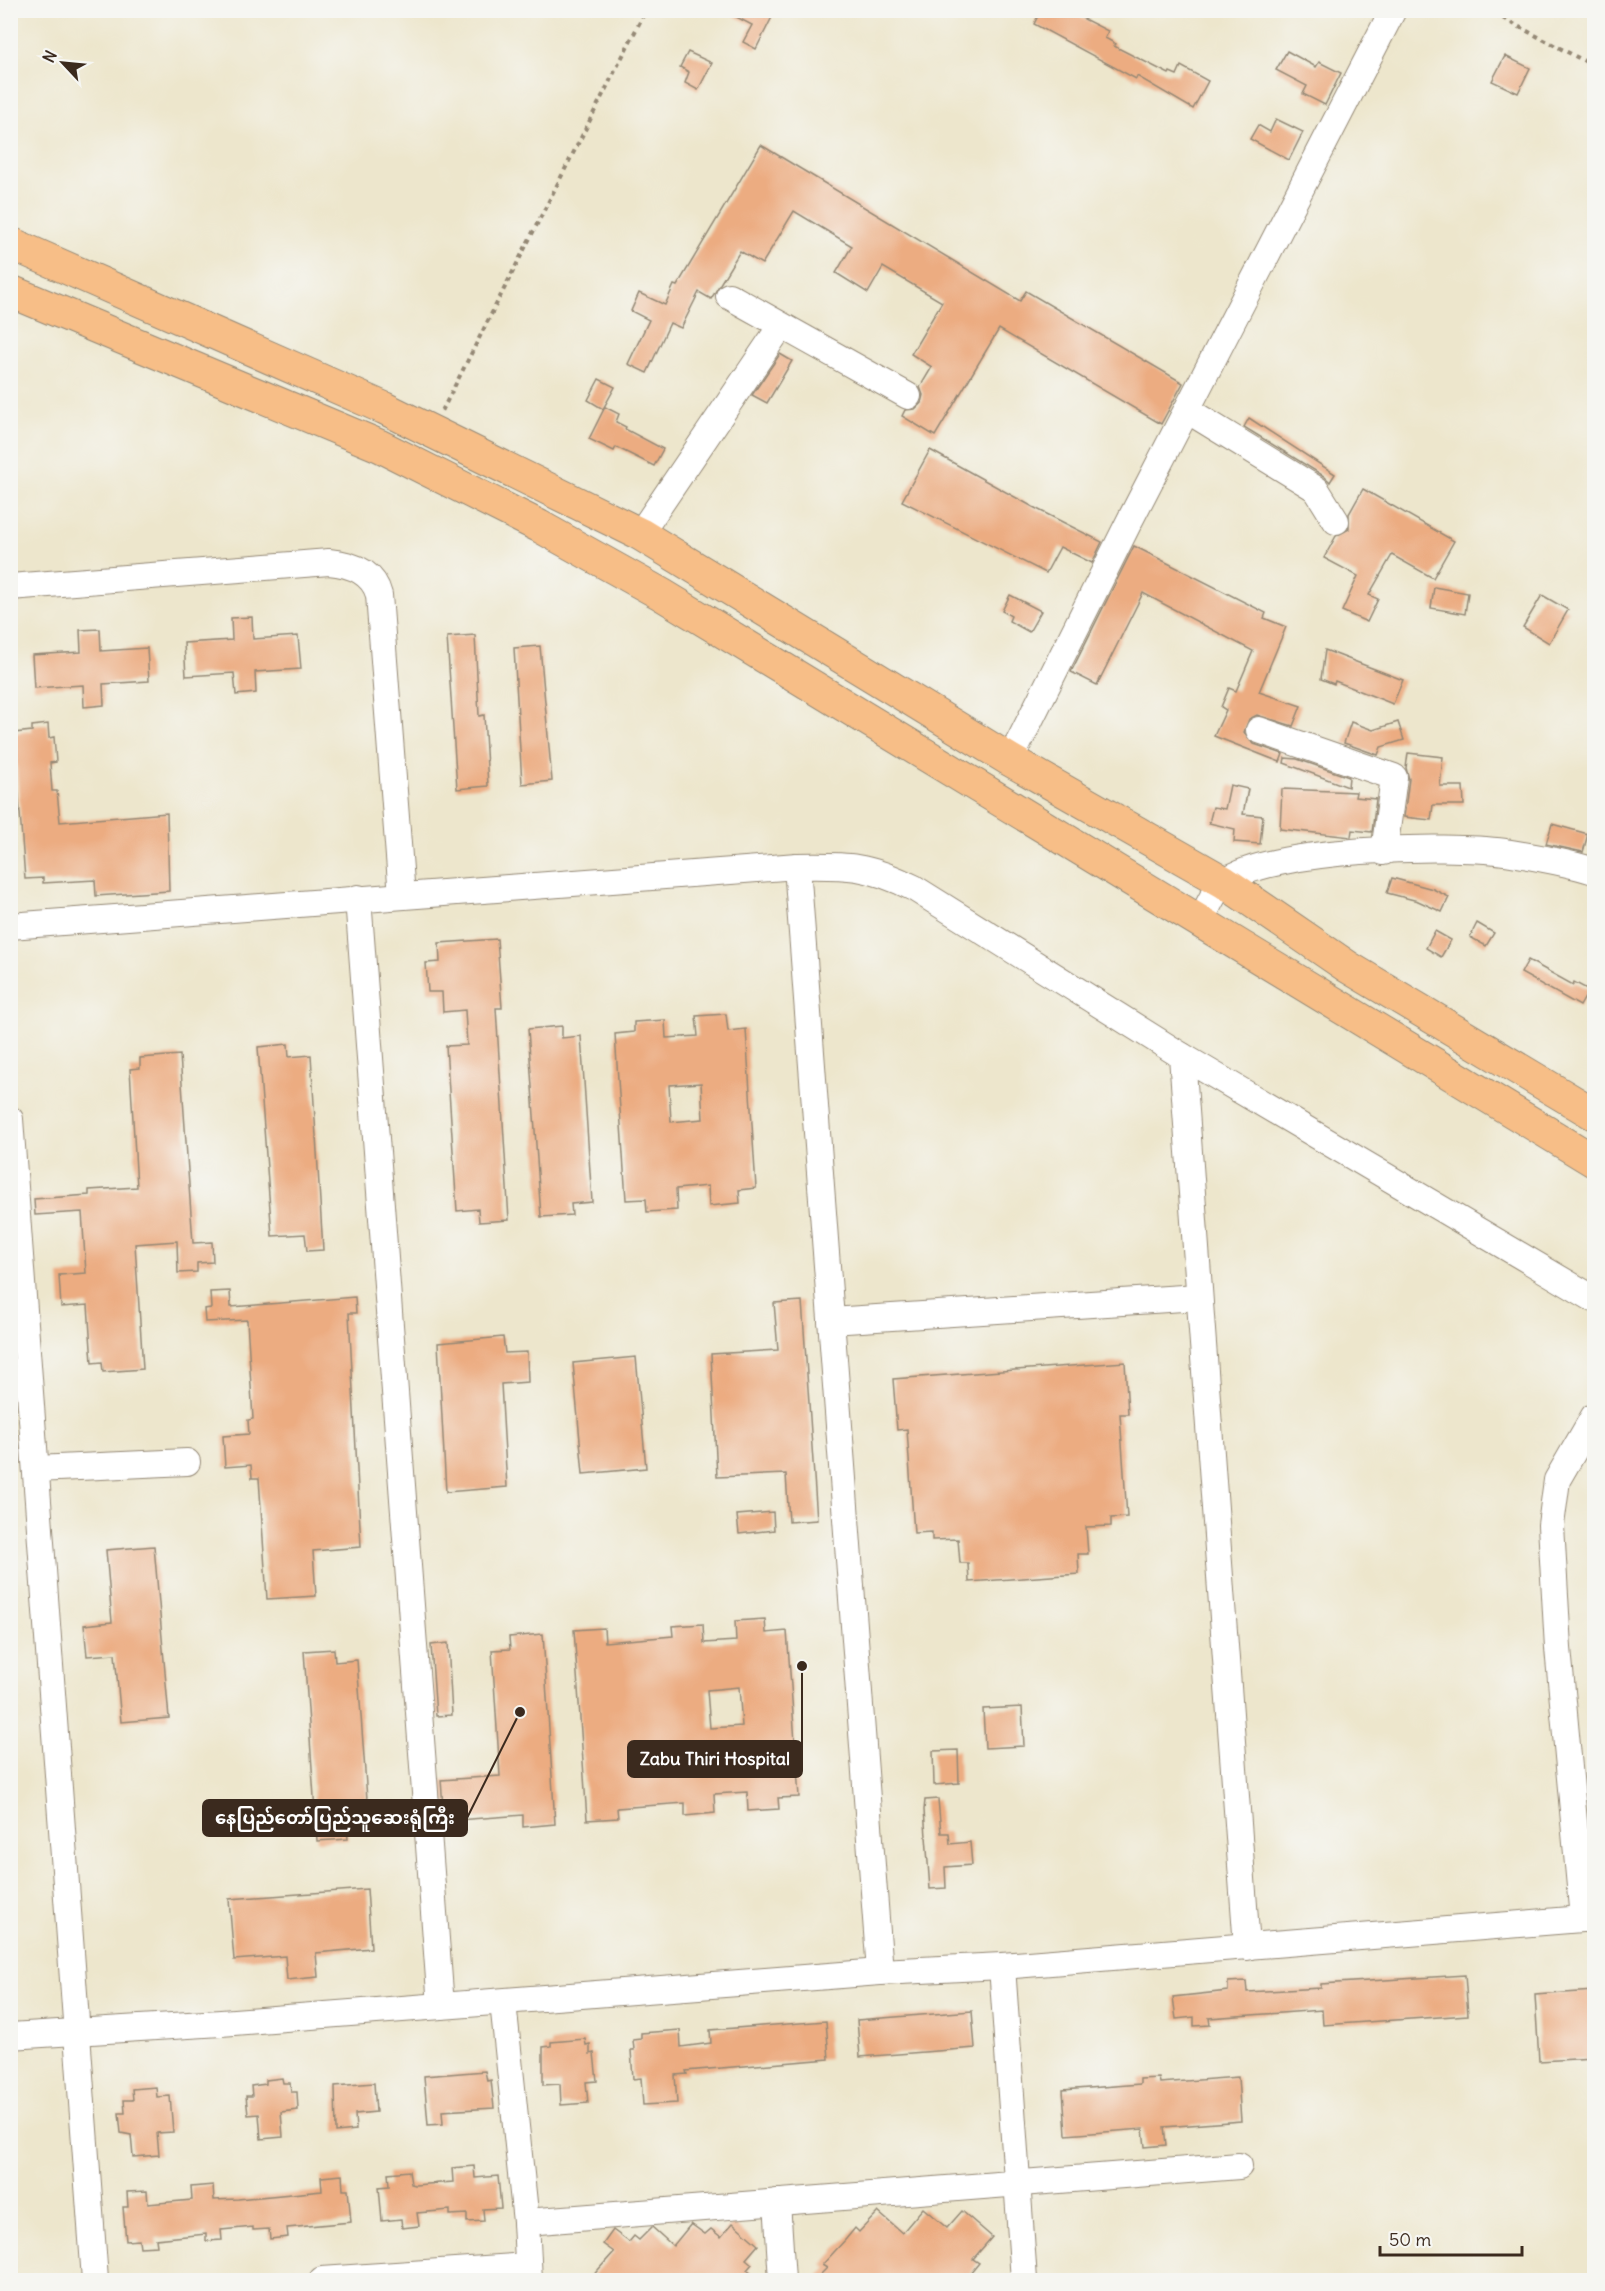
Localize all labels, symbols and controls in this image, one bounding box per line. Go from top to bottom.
north arrow [33,33,93,93]
text: N [38,47,61,66]
callout: Zabu Thiri Hospital [628,1741,802,1777]
text: Zabu Thiri Hospital [640,1747,790,1770]
callout: နေပြည်တော်ပြည်သူဆေးရုံကြီး [203,1800,467,1836]
text: နေပြည်တော်ပြည်သူဆေးရုံကြီး [215,1806,455,1832]
scale bar [1380,2219,1522,2257]
text: 50 m [1389,2228,1431,2251]

